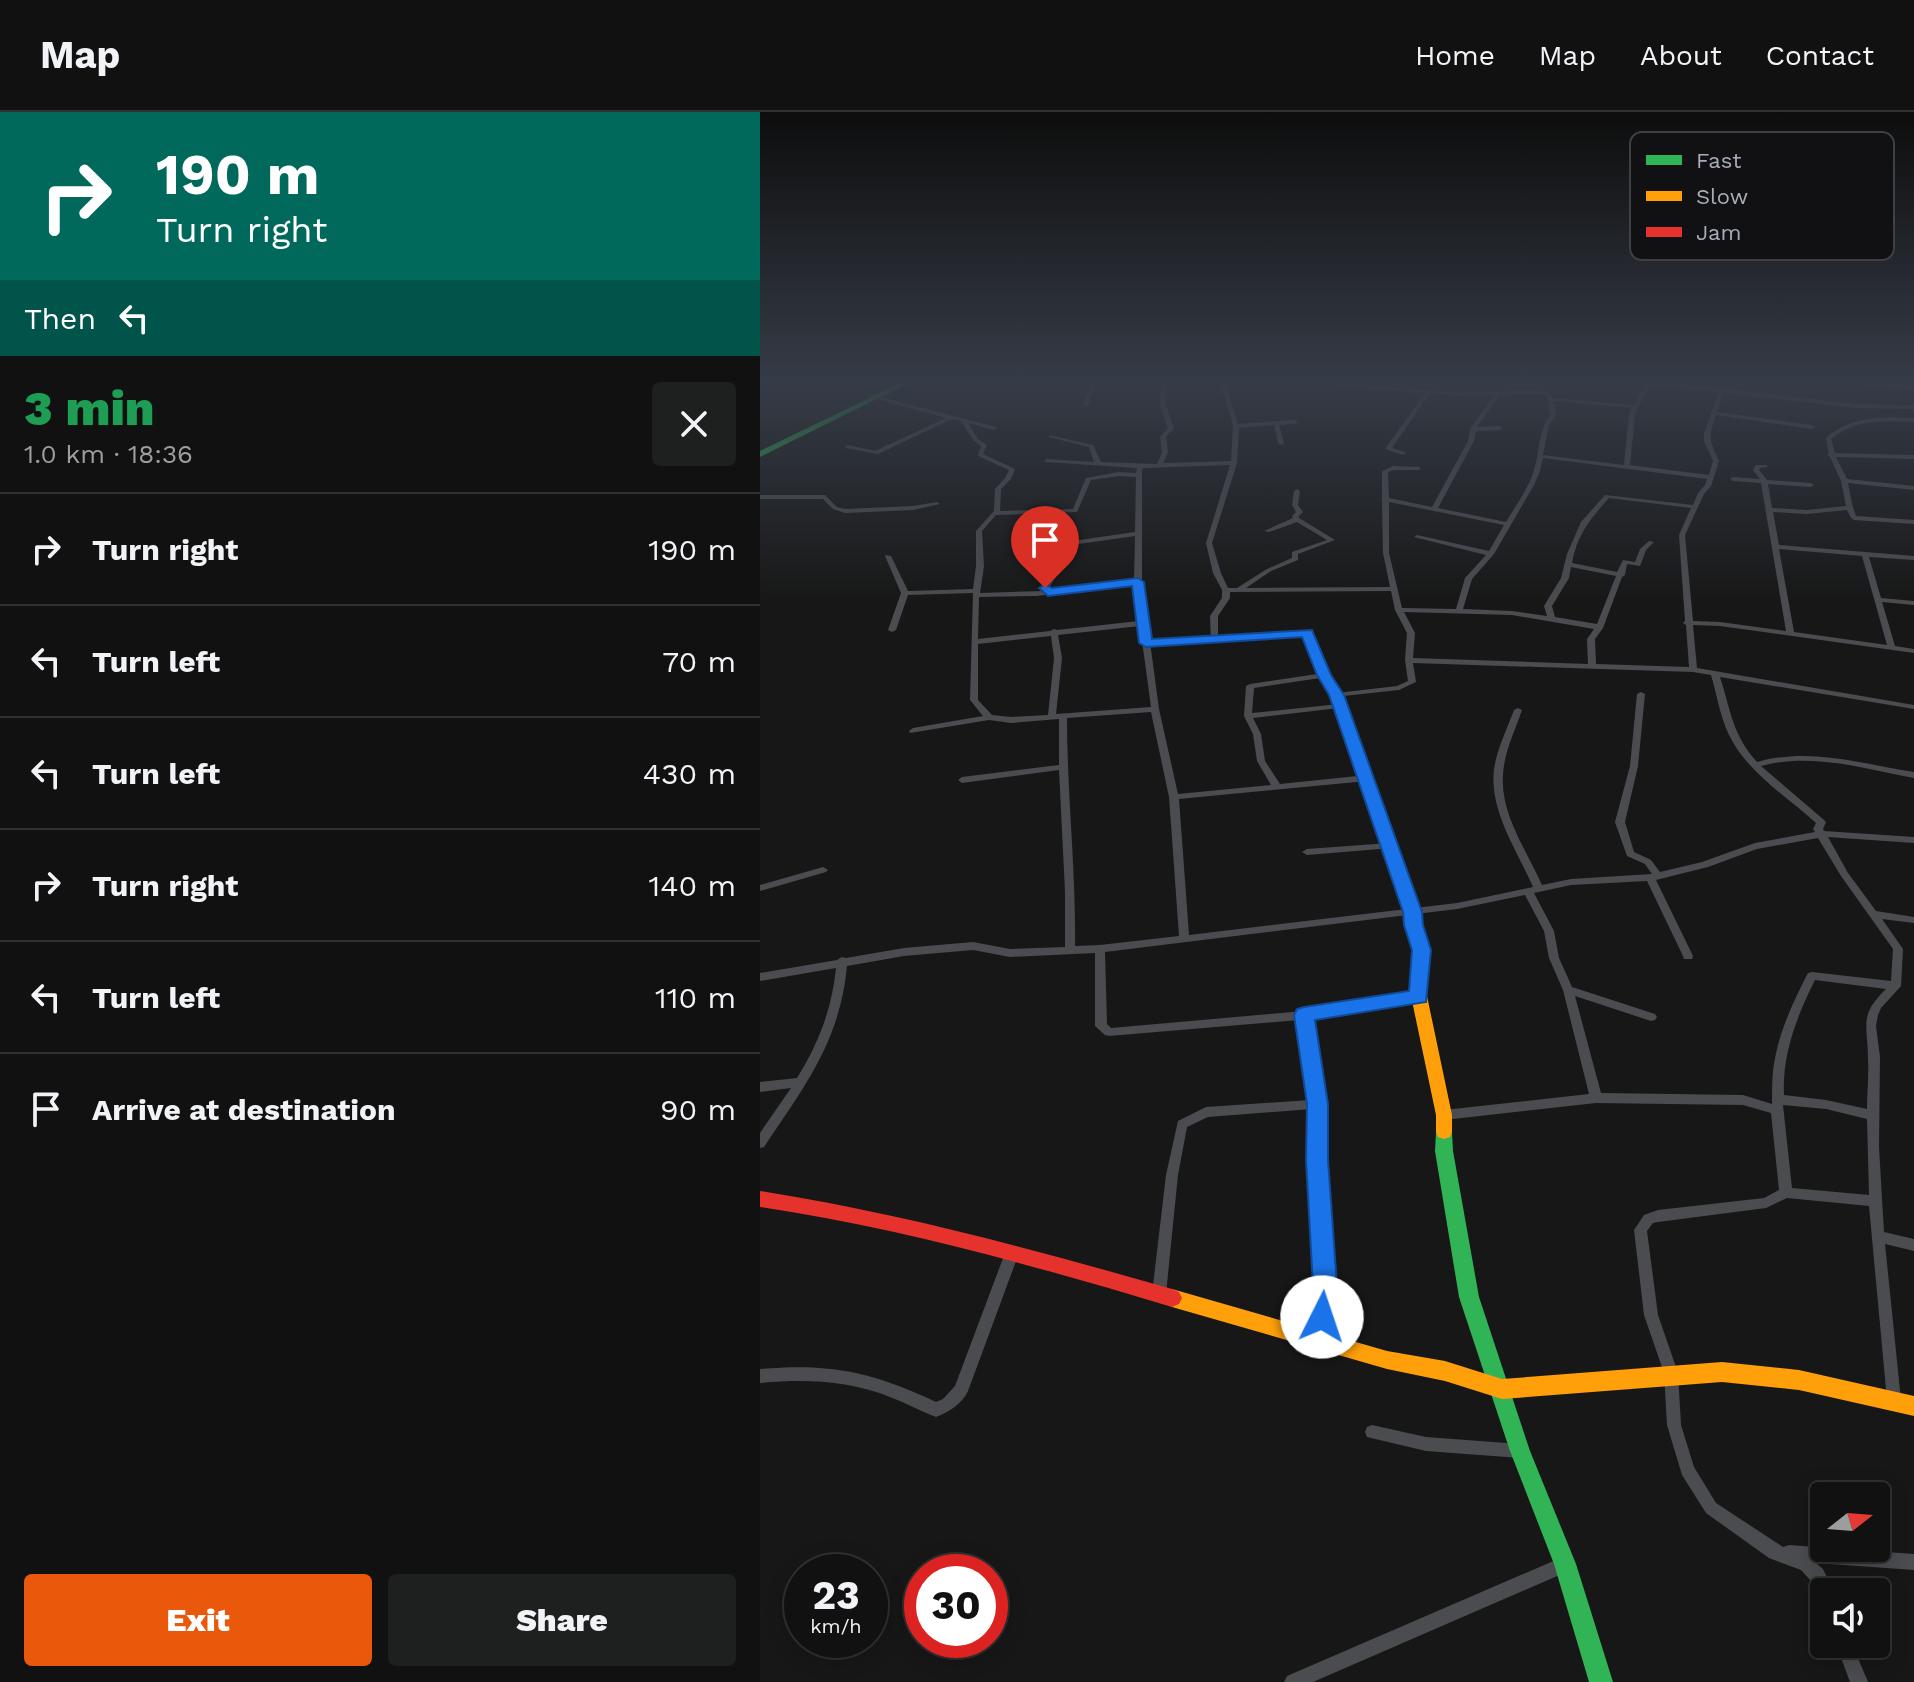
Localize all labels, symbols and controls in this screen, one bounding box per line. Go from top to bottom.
text: Map [40,33,120,77]
text: Home [1415,39,1495,72]
text: Map [1539,39,1596,72]
text: About [1640,39,1722,72]
text: Contact [1766,39,1874,72]
legend [1630,132,1894,260]
text: 190 m [156,142,319,208]
icon: right [24,144,128,248]
text: Fast [1696,148,1742,173]
text: Slow [1696,184,1748,209]
text: Turn right [156,209,327,251]
text: Jam [1696,220,1741,245]
icon: left [112,296,156,340]
text: Then [24,301,96,336]
text: 3 min [24,380,155,437]
button: close [652,382,736,466]
text: 1.0 km · 18:36 [24,439,193,469]
pin [1011,506,1079,588]
icon: arrive [1023,518,1067,562]
icon: right [24,527,68,571]
text: Turn right [92,532,238,567]
text: 190 m [648,532,736,567]
icon: left [24,639,68,683]
text: Turn left [92,644,220,679]
text: 70 m [662,644,736,679]
icon: left [24,751,68,795]
text: Turn left [92,756,220,791]
text: 430 m [643,756,736,791]
icon: right [24,863,68,907]
text: Turn right [92,868,238,903]
text: 140 m [648,868,736,903]
icon: left [24,975,68,1019]
text: Turn left [92,980,220,1015]
text: 110 m [655,980,736,1015]
icon: arrive [24,1087,68,1131]
text: Arrive at destination [92,1092,396,1127]
text: 90 m [660,1092,736,1127]
position arrow [1280,1275,1364,1359]
north arrow [1810,1482,1890,1562]
map controls [1810,1482,1890,1658]
speed limit sign: 30 [904,1554,1008,1658]
text: 23 [812,1572,860,1619]
button: Exit [24,1574,372,1666]
button: Share [388,1574,736,1666]
button: sound [1810,1578,1890,1658]
text: km/h [810,1614,862,1638]

